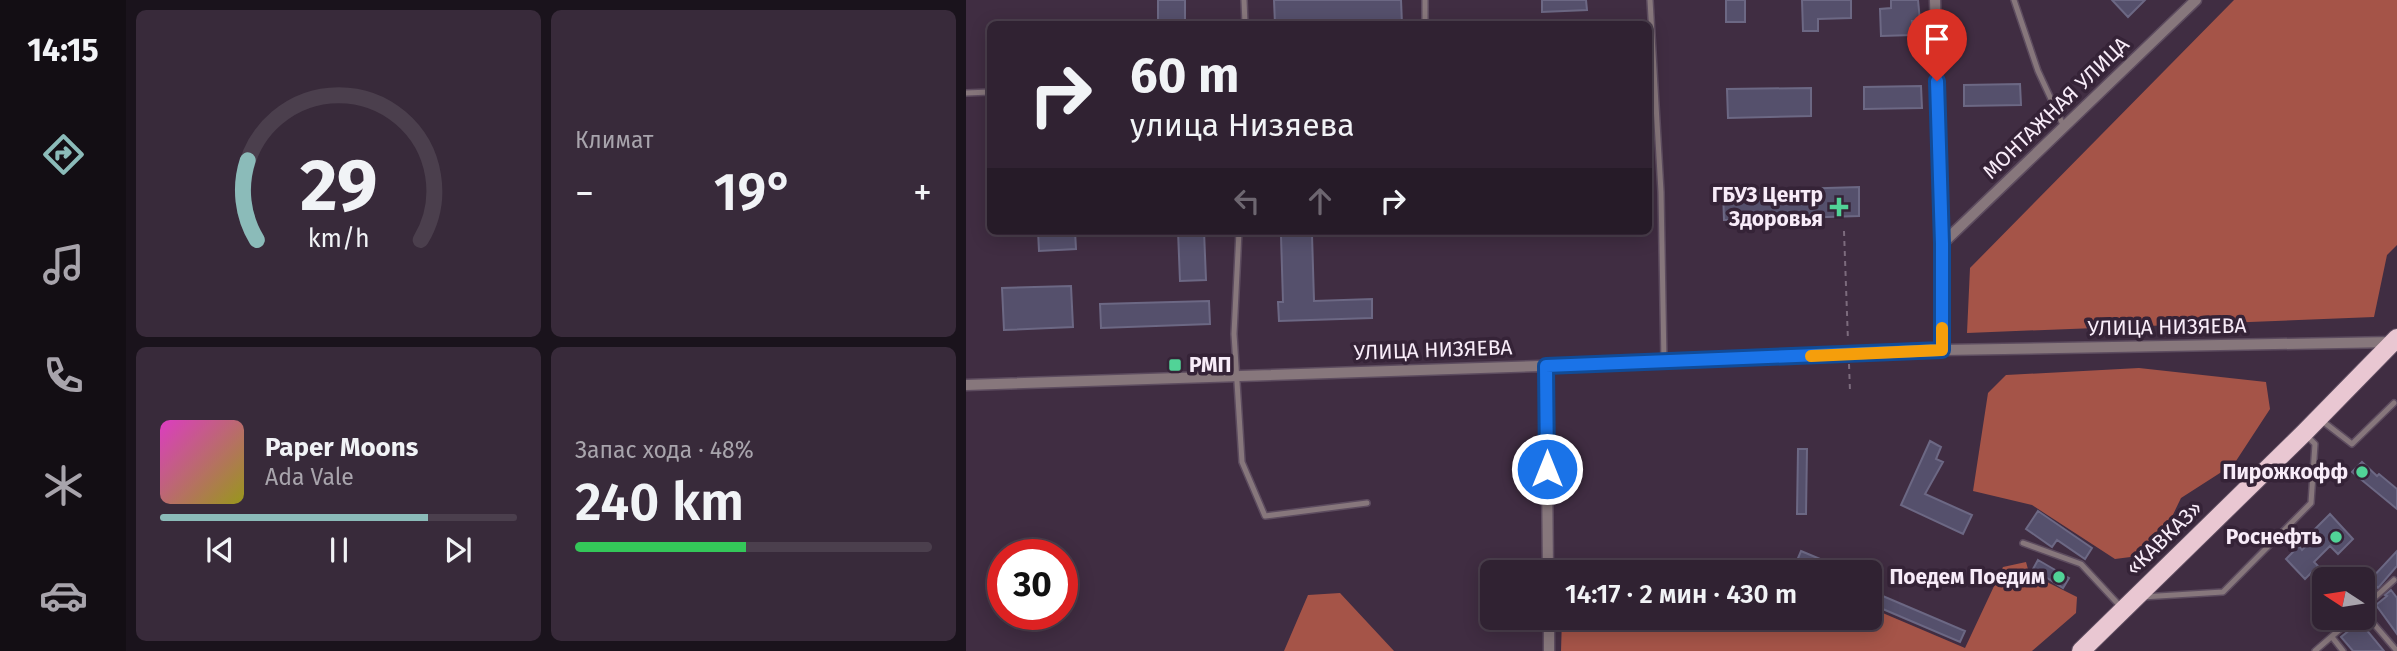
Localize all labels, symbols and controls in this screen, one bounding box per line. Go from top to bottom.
pin [1907,9,1967,81]
icon: arrive [1918,20,1956,58]
text: 14:15 [27,31,99,69]
street label: МОНТАЖНАЯ УЛИЦА [1977,31,2135,185]
text: 60 m [1130,46,1239,105]
icon: right [1015,49,1106,140]
text: улица Низяева [1130,106,1355,144]
text: Климат [575,126,653,154]
icon: directions [39,130,88,179]
text: 29 [300,142,377,229]
text: 19° [714,161,793,224]
text: − [575,170,594,216]
text: + [913,170,932,216]
icon: left [1228,182,1266,220]
icon: ahead [1301,182,1339,220]
icon: right [1374,182,1412,220]
place label: ГБУЗ Центр Здоровья [1712,182,1823,232]
marker: ГБУЗ Центр Здоровья [1829,197,1849,217]
text: km/h [308,223,369,253]
icon: music [39,240,88,289]
street label: УЛИЦА НИЗЯЕВА [2087,313,2247,341]
street label: УЛИЦА НИЗЯЕВА [1353,334,1513,366]
icon: phone [39,351,88,400]
place label: РМП [1189,352,1231,378]
marker: РМП [1167,357,1183,373]
text: Paper Moons [265,432,418,463]
position arrow [1510,432,1584,506]
text: Запас хода · 48% [575,436,754,464]
place label: Пирожкофф [2223,459,2348,485]
icon: climate [39,461,88,510]
text: Ada Vale [265,463,354,491]
marker: Пирожкофф [2354,464,2370,480]
text: 240 km [575,471,744,534]
street label: «КАВКАЗ» [2120,495,2208,581]
place label: Роснефть [2226,524,2322,550]
marker: Роснефть [2328,529,2344,545]
icon: previous [201,531,239,569]
icon: pause [320,531,358,569]
icon: next [439,531,477,569]
speed limit sign: 30 [987,539,1078,630]
place label: Поедем Поедим [1889,564,2045,590]
north arrow [2312,567,2375,630]
map controls [2312,567,2375,630]
marker: Поедем Поедим [2051,569,2067,585]
icon: car [39,571,88,620]
text: 14:17 · 2 мин · 430 m [1565,579,1797,610]

